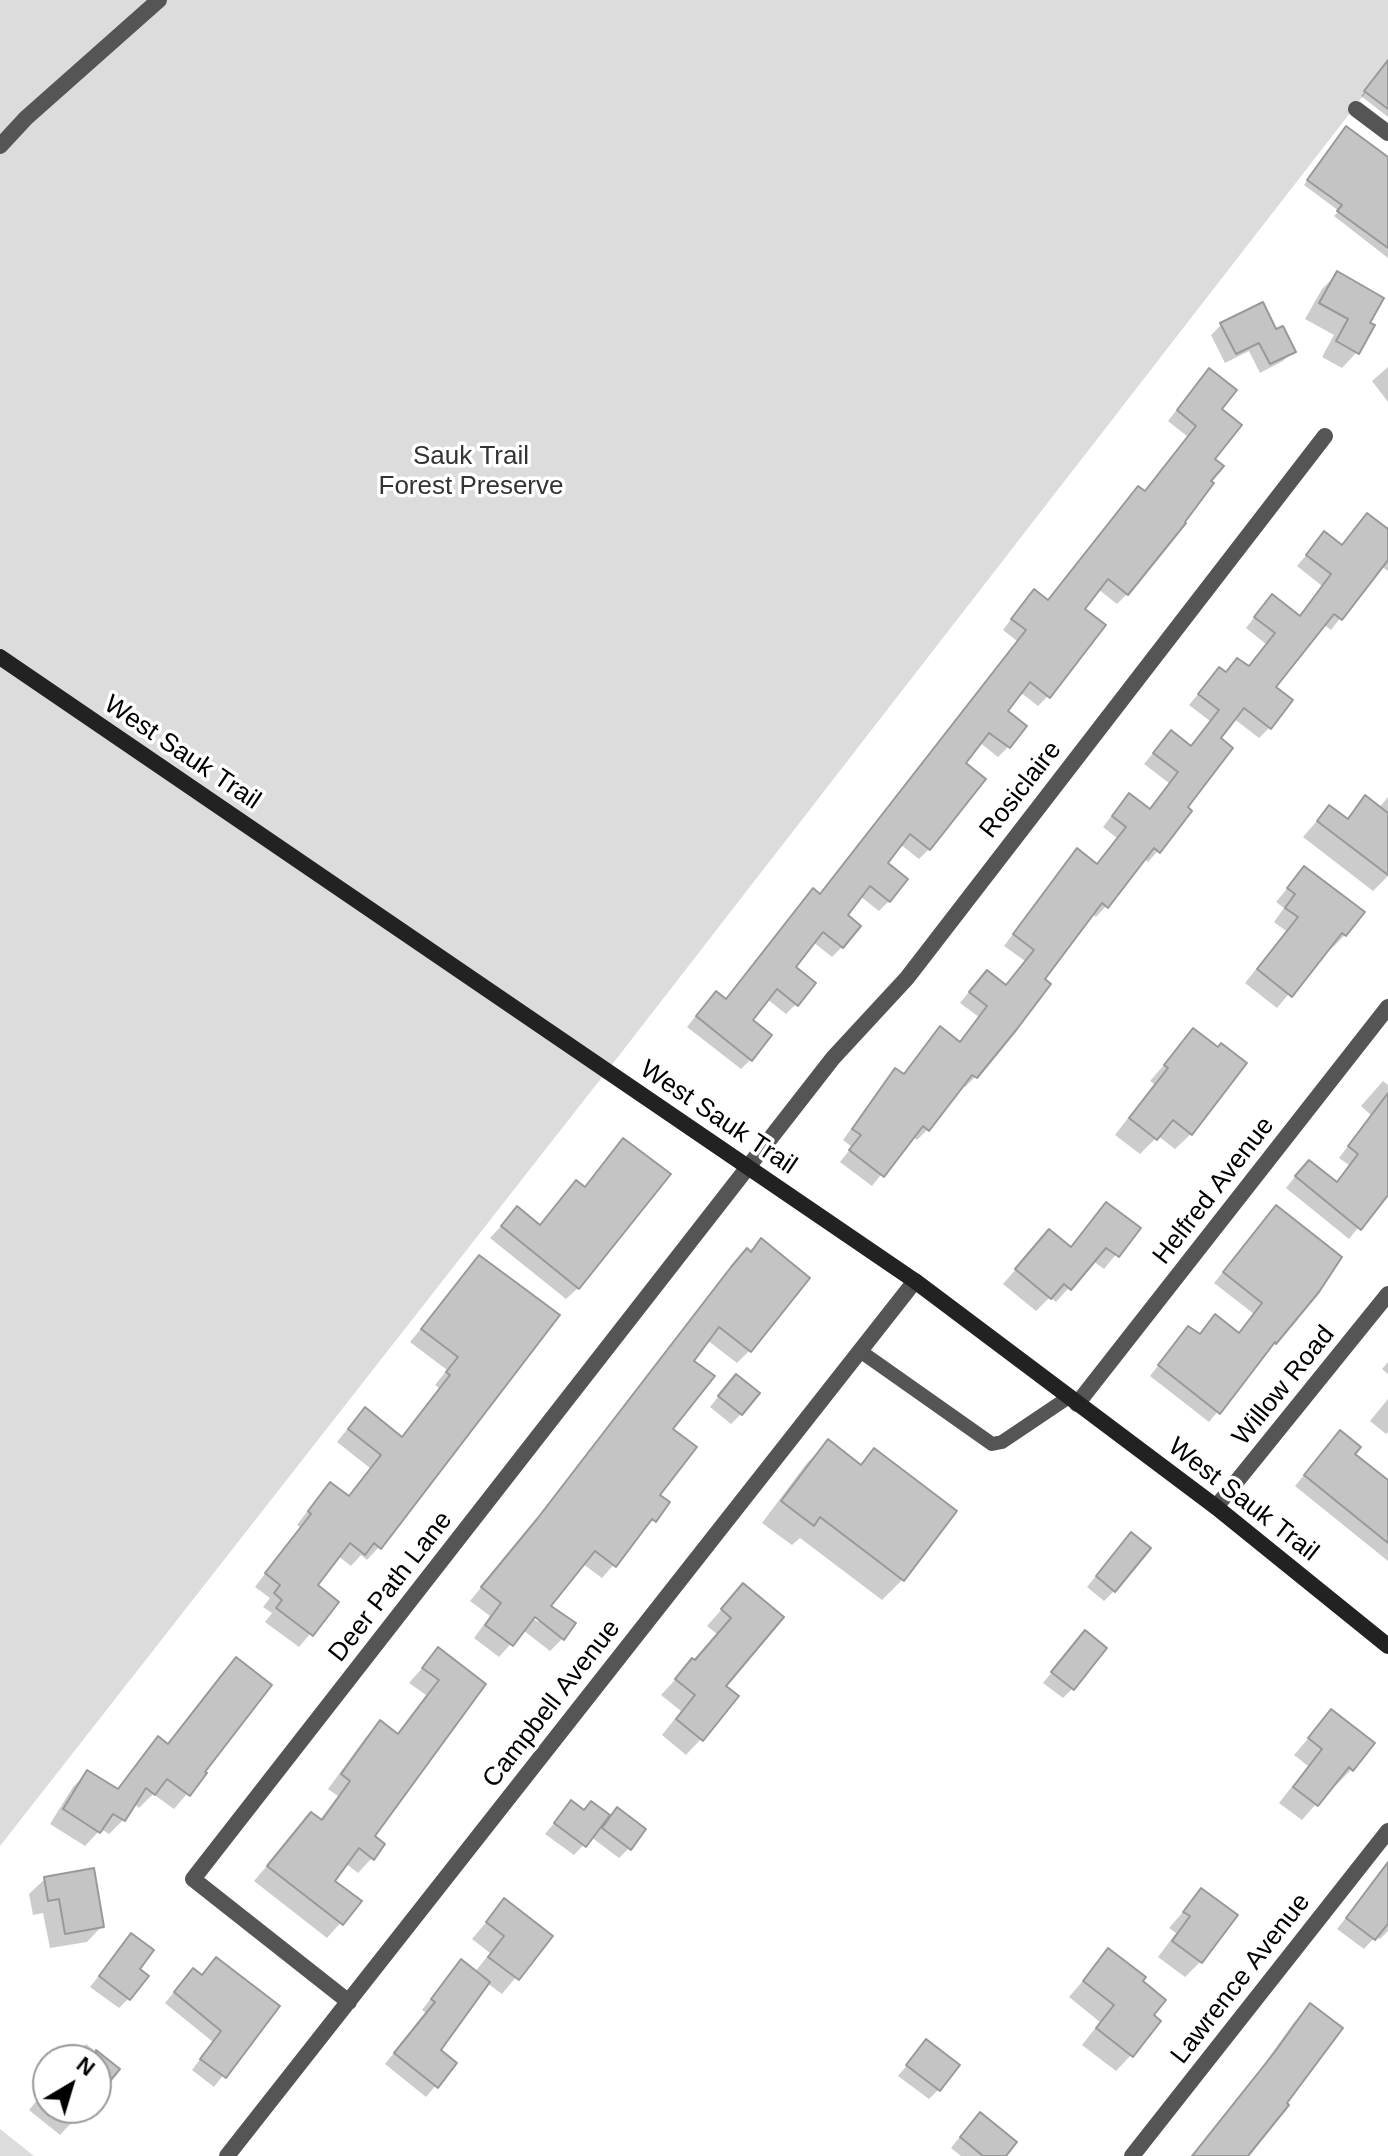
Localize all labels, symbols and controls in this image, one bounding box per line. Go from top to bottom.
park label: Sauk Trail Forest Preserve [379,441,563,502]
street label: West Sauk Trail [98,689,266,817]
street label: Rosiclaire [974,735,1068,845]
street label: West Sauk Trail [634,1054,802,1182]
street label: Helfred Avenue [1147,1111,1281,1271]
street label: Willow Road [1226,1320,1342,1452]
street label: West Sauk Trail [1162,1432,1324,1568]
street label: Deer Path Lane [323,1506,459,1668]
street label: Campbell Avenue [477,1614,627,1794]
street label: Lawrence Avenue [1165,1888,1317,2070]
north arrow [32,2044,112,2124]
text: N [72,2052,100,2081]

